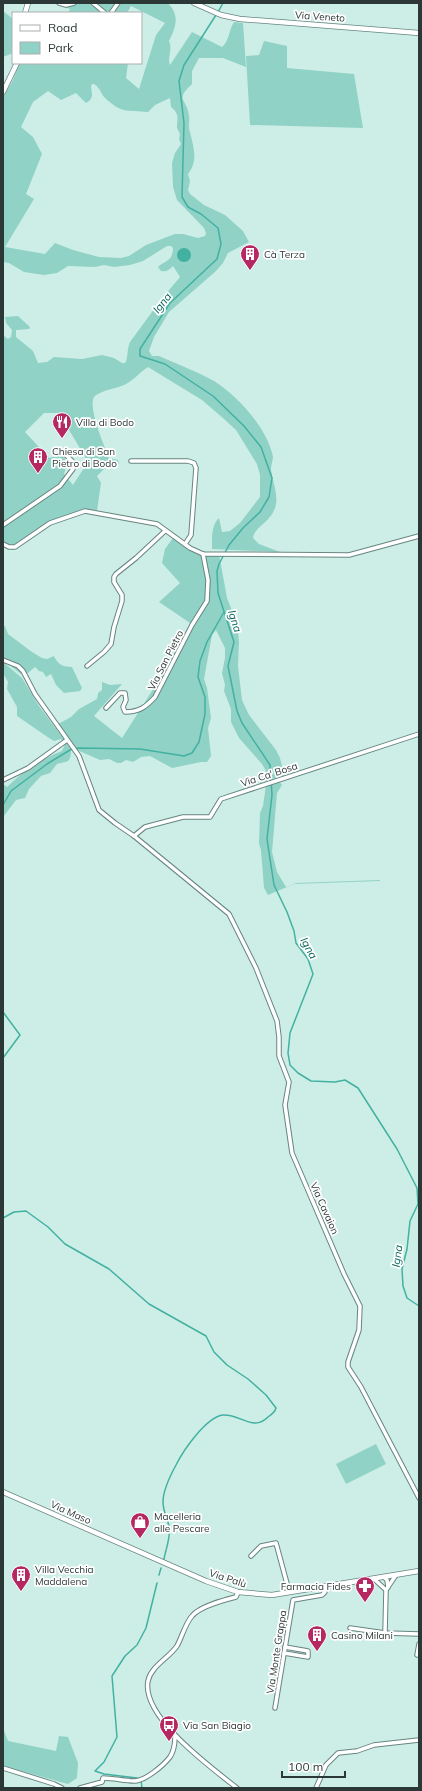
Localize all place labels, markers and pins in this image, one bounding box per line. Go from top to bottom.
building icon: Cà Terza [239,243,261,271]
place label: Cà Terza [264,248,305,261]
restaurant icon: Villa di Bodo [51,411,73,439]
place label: Villa di Bodo [76,416,134,429]
place label: Chiesa di San Pietro di Bodo [52,445,117,470]
building icon: Chiesa di San Pietro di Bodo [27,446,49,474]
place label: Macelleria alle Pescare [154,1510,209,1535]
shop icon: Macelleria alle Pescare [129,1511,151,1539]
place label: Villa Vecchia Maddalena [35,1563,94,1588]
building icon: Villa Vecchia Maddalena [10,1564,32,1592]
pharmacy icon: Farmacia Fides [354,1575,376,1603]
place label: Farmacia Fides [281,1580,351,1593]
building icon: Casino Milani [306,1624,328,1652]
place label: Casino Milani [331,1629,393,1642]
bus stop icon: Via San Biagio [158,1714,180,1742]
place label: Via San Biagio [183,1719,251,1732]

